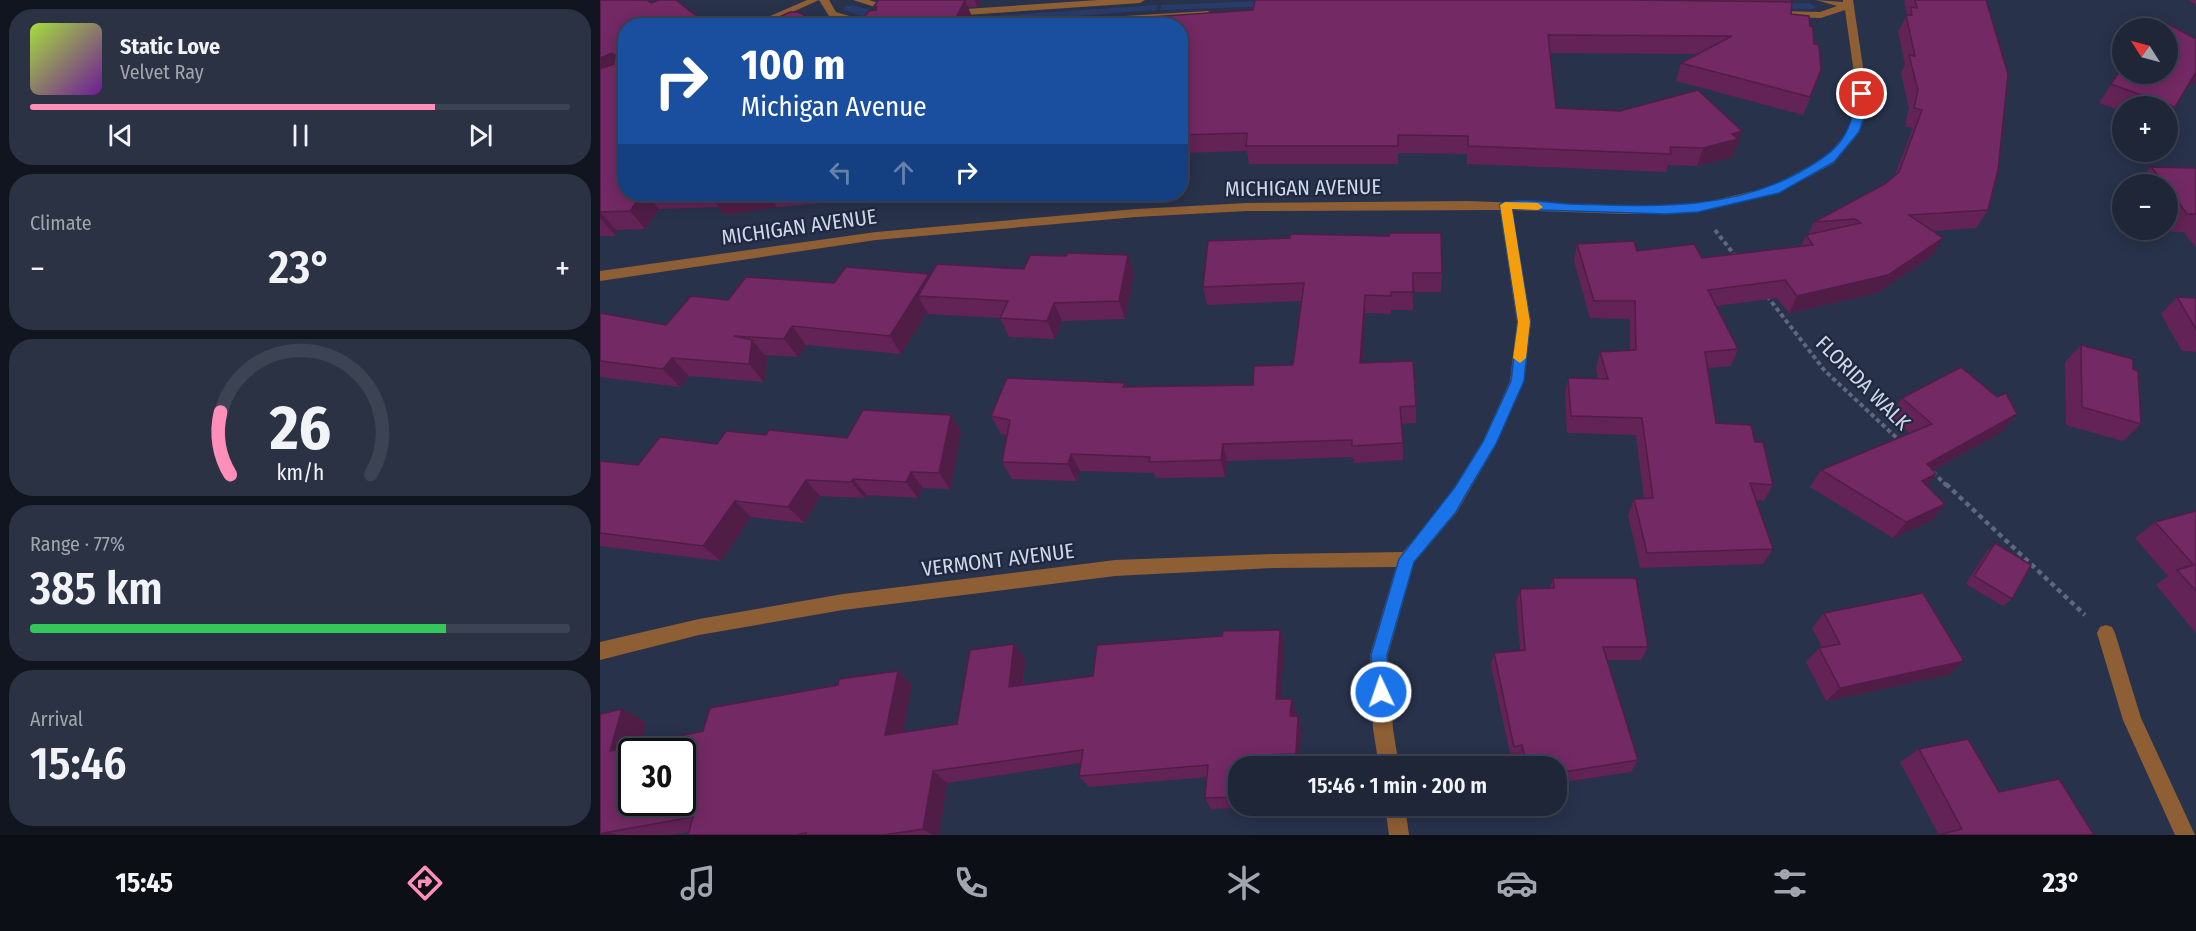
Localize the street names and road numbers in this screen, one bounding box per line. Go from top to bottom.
street label: MICHIGAN AVENUE [1225,174,1382,202]
street label: MICHIGAN AVENUE [720,203,878,251]
street label: FLORIDA WALK [1810,330,1916,436]
street label: VERMONT AVENUE [920,538,1076,582]

